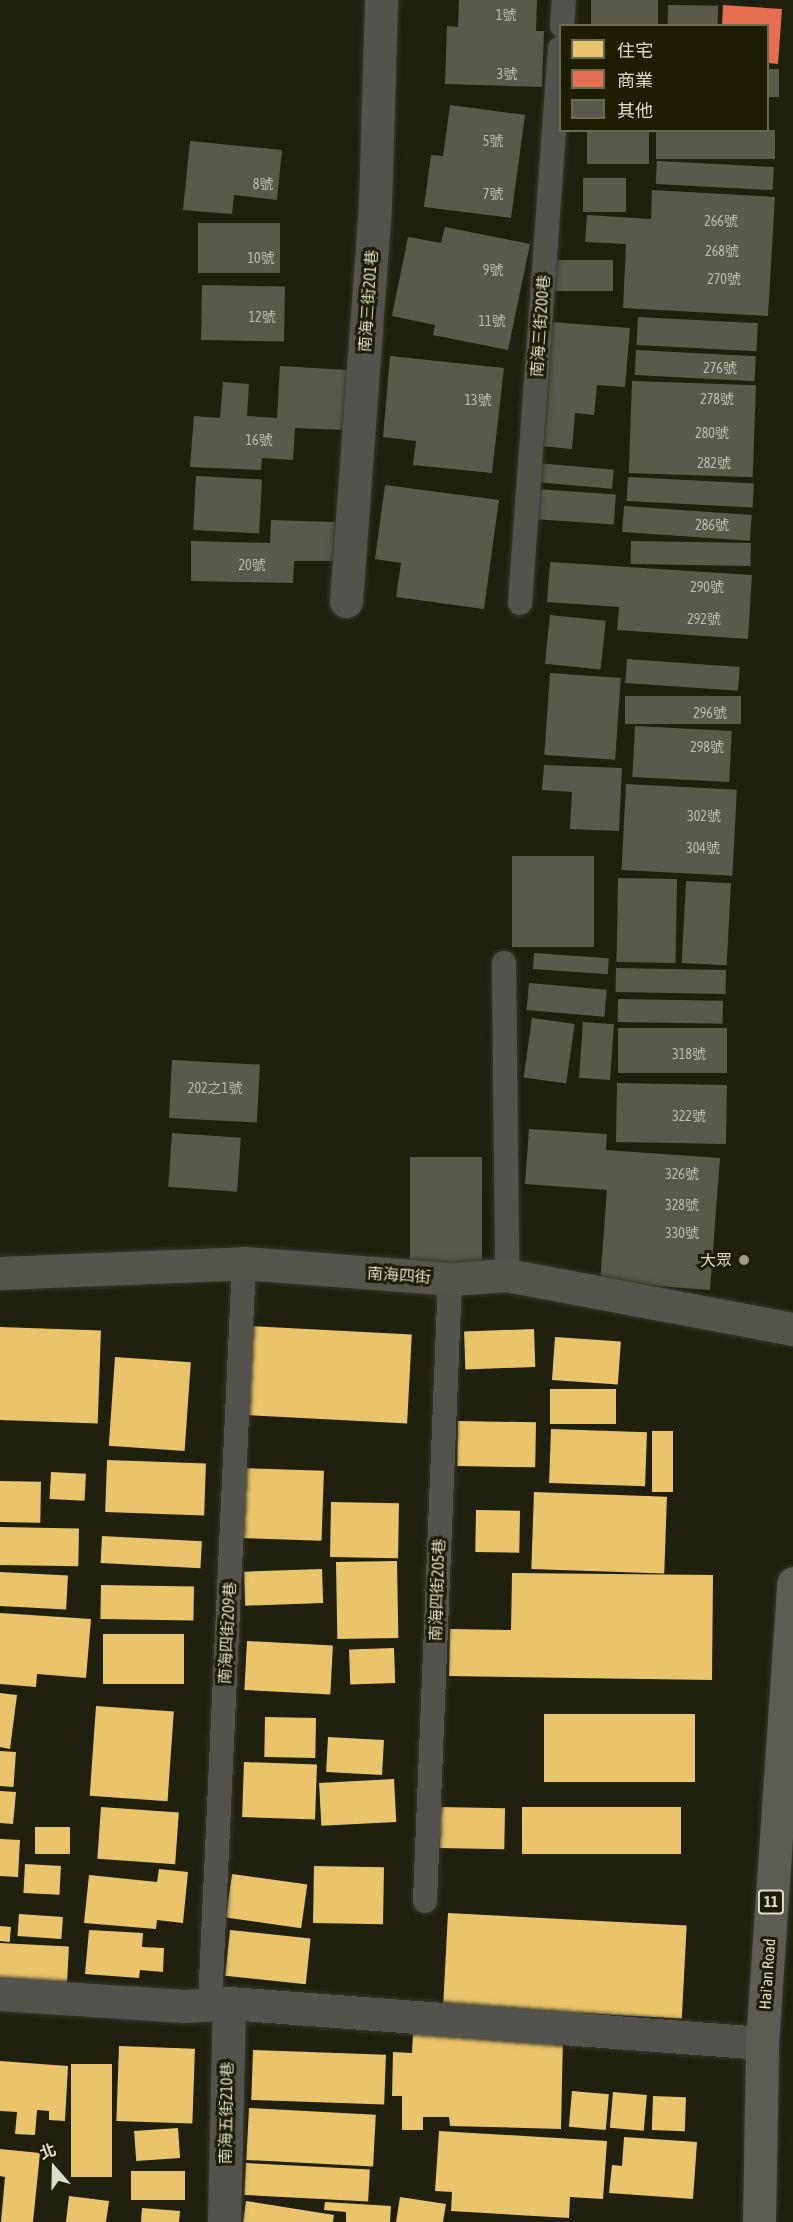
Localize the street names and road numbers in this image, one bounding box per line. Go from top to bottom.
street label: 南海三街201巷 [355,249,381,353]
street label: 南海三街200巷 [527,274,553,378]
street label: 南海四街 [366,1263,432,1287]
street label: 南海四街205巷 [426,1538,448,1642]
street label: 南海四街209巷 [215,1581,239,1685]
road number: 11 [758,1890,784,1914]
street label: Hai'an Road [755,1938,779,2010]
street label: 南海五街210巷 [216,2062,236,2164]

